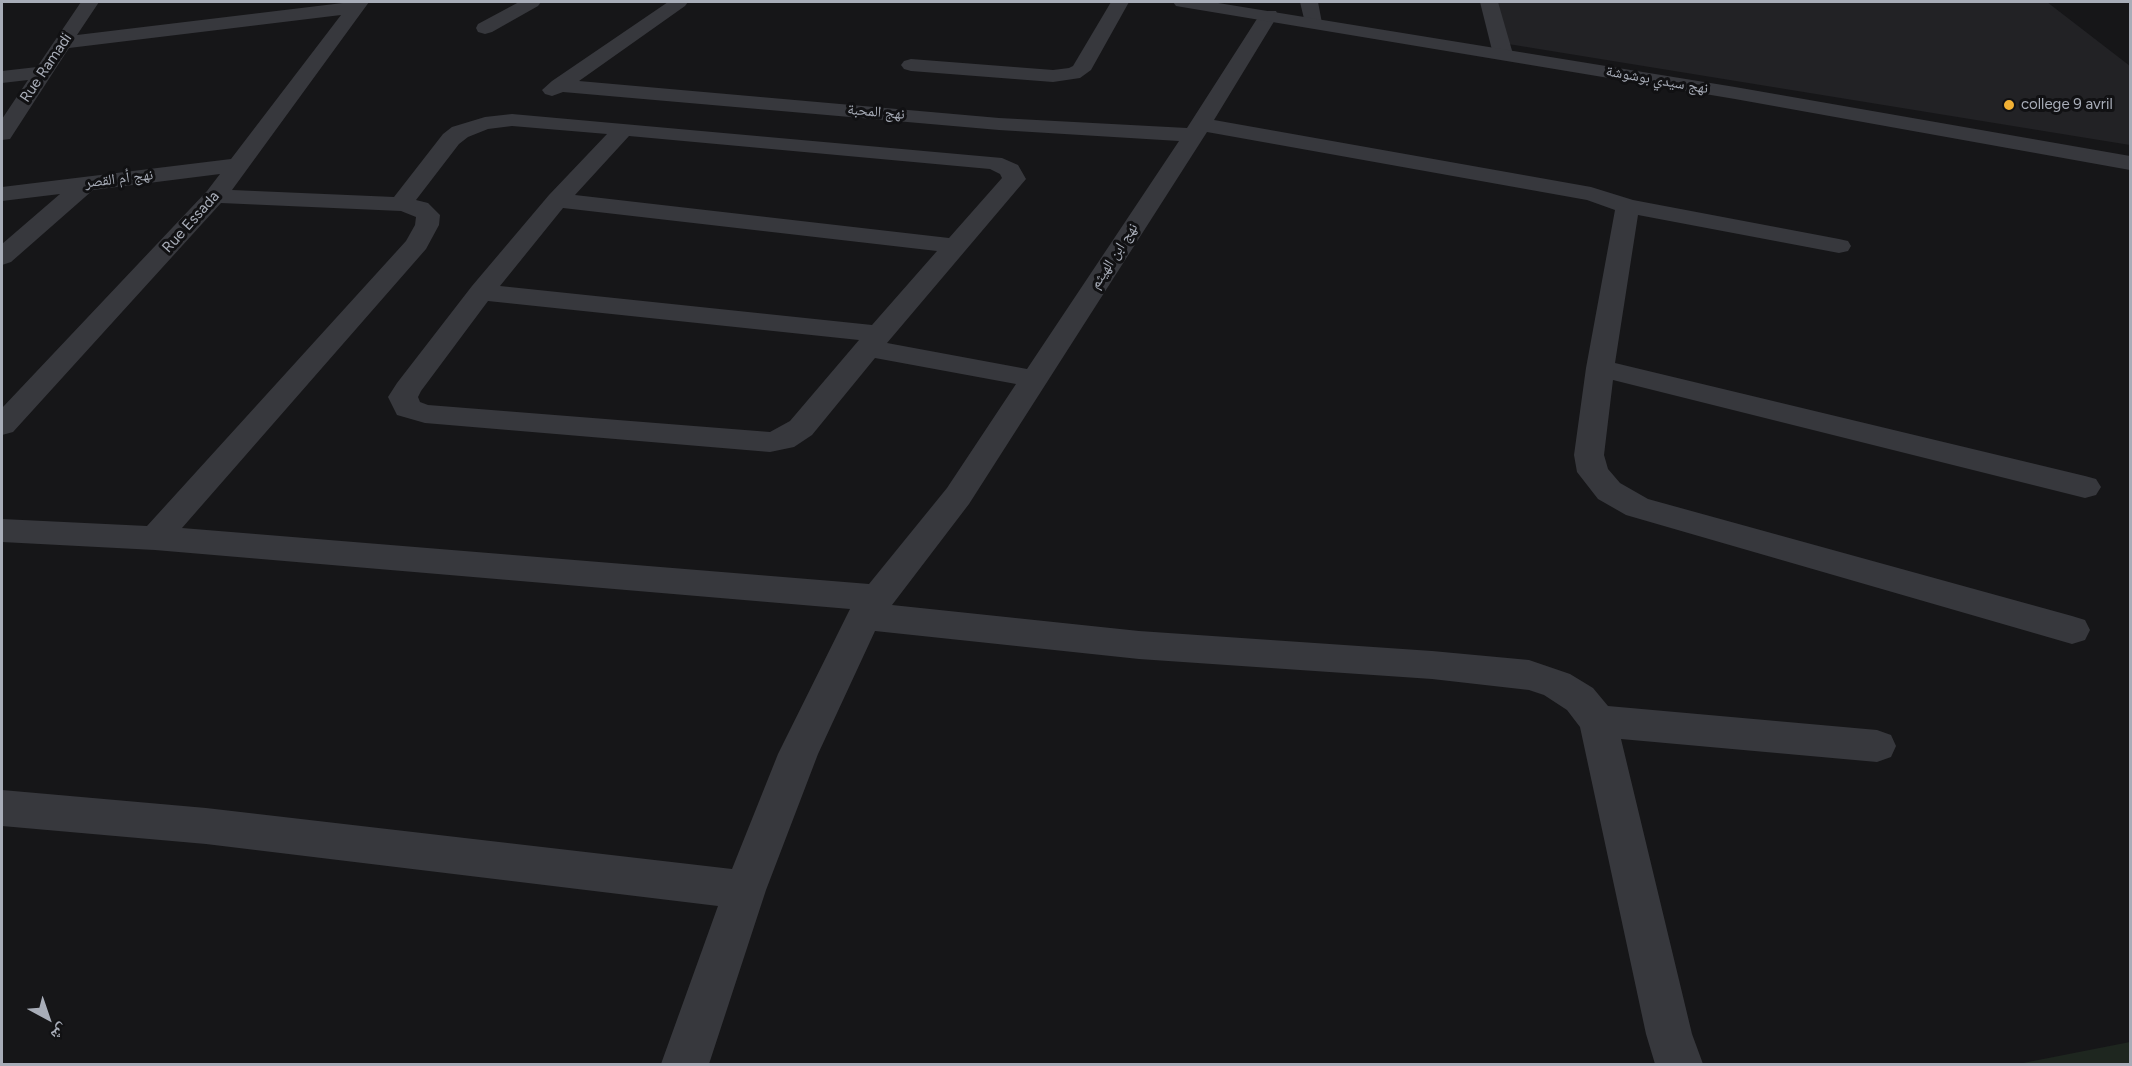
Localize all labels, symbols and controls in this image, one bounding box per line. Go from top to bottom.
street label: Rue Ramadi [16,30,76,106]
street label: نهج سيدي بوشوشة [1604,62,1710,98]
place label: college 9 avril [2021,96,2113,114]
marker: college 9 avril [2002,98,2016,112]
street label: نهج المحبة [847,101,905,123]
street label: نهج أم القصر [84,166,154,192]
street label: Rue Essada [159,188,223,256]
street label: نهج ابن الهيثم [1086,220,1142,292]
north arrow [18,988,78,1048]
text: ش [47,1019,73,1045]

